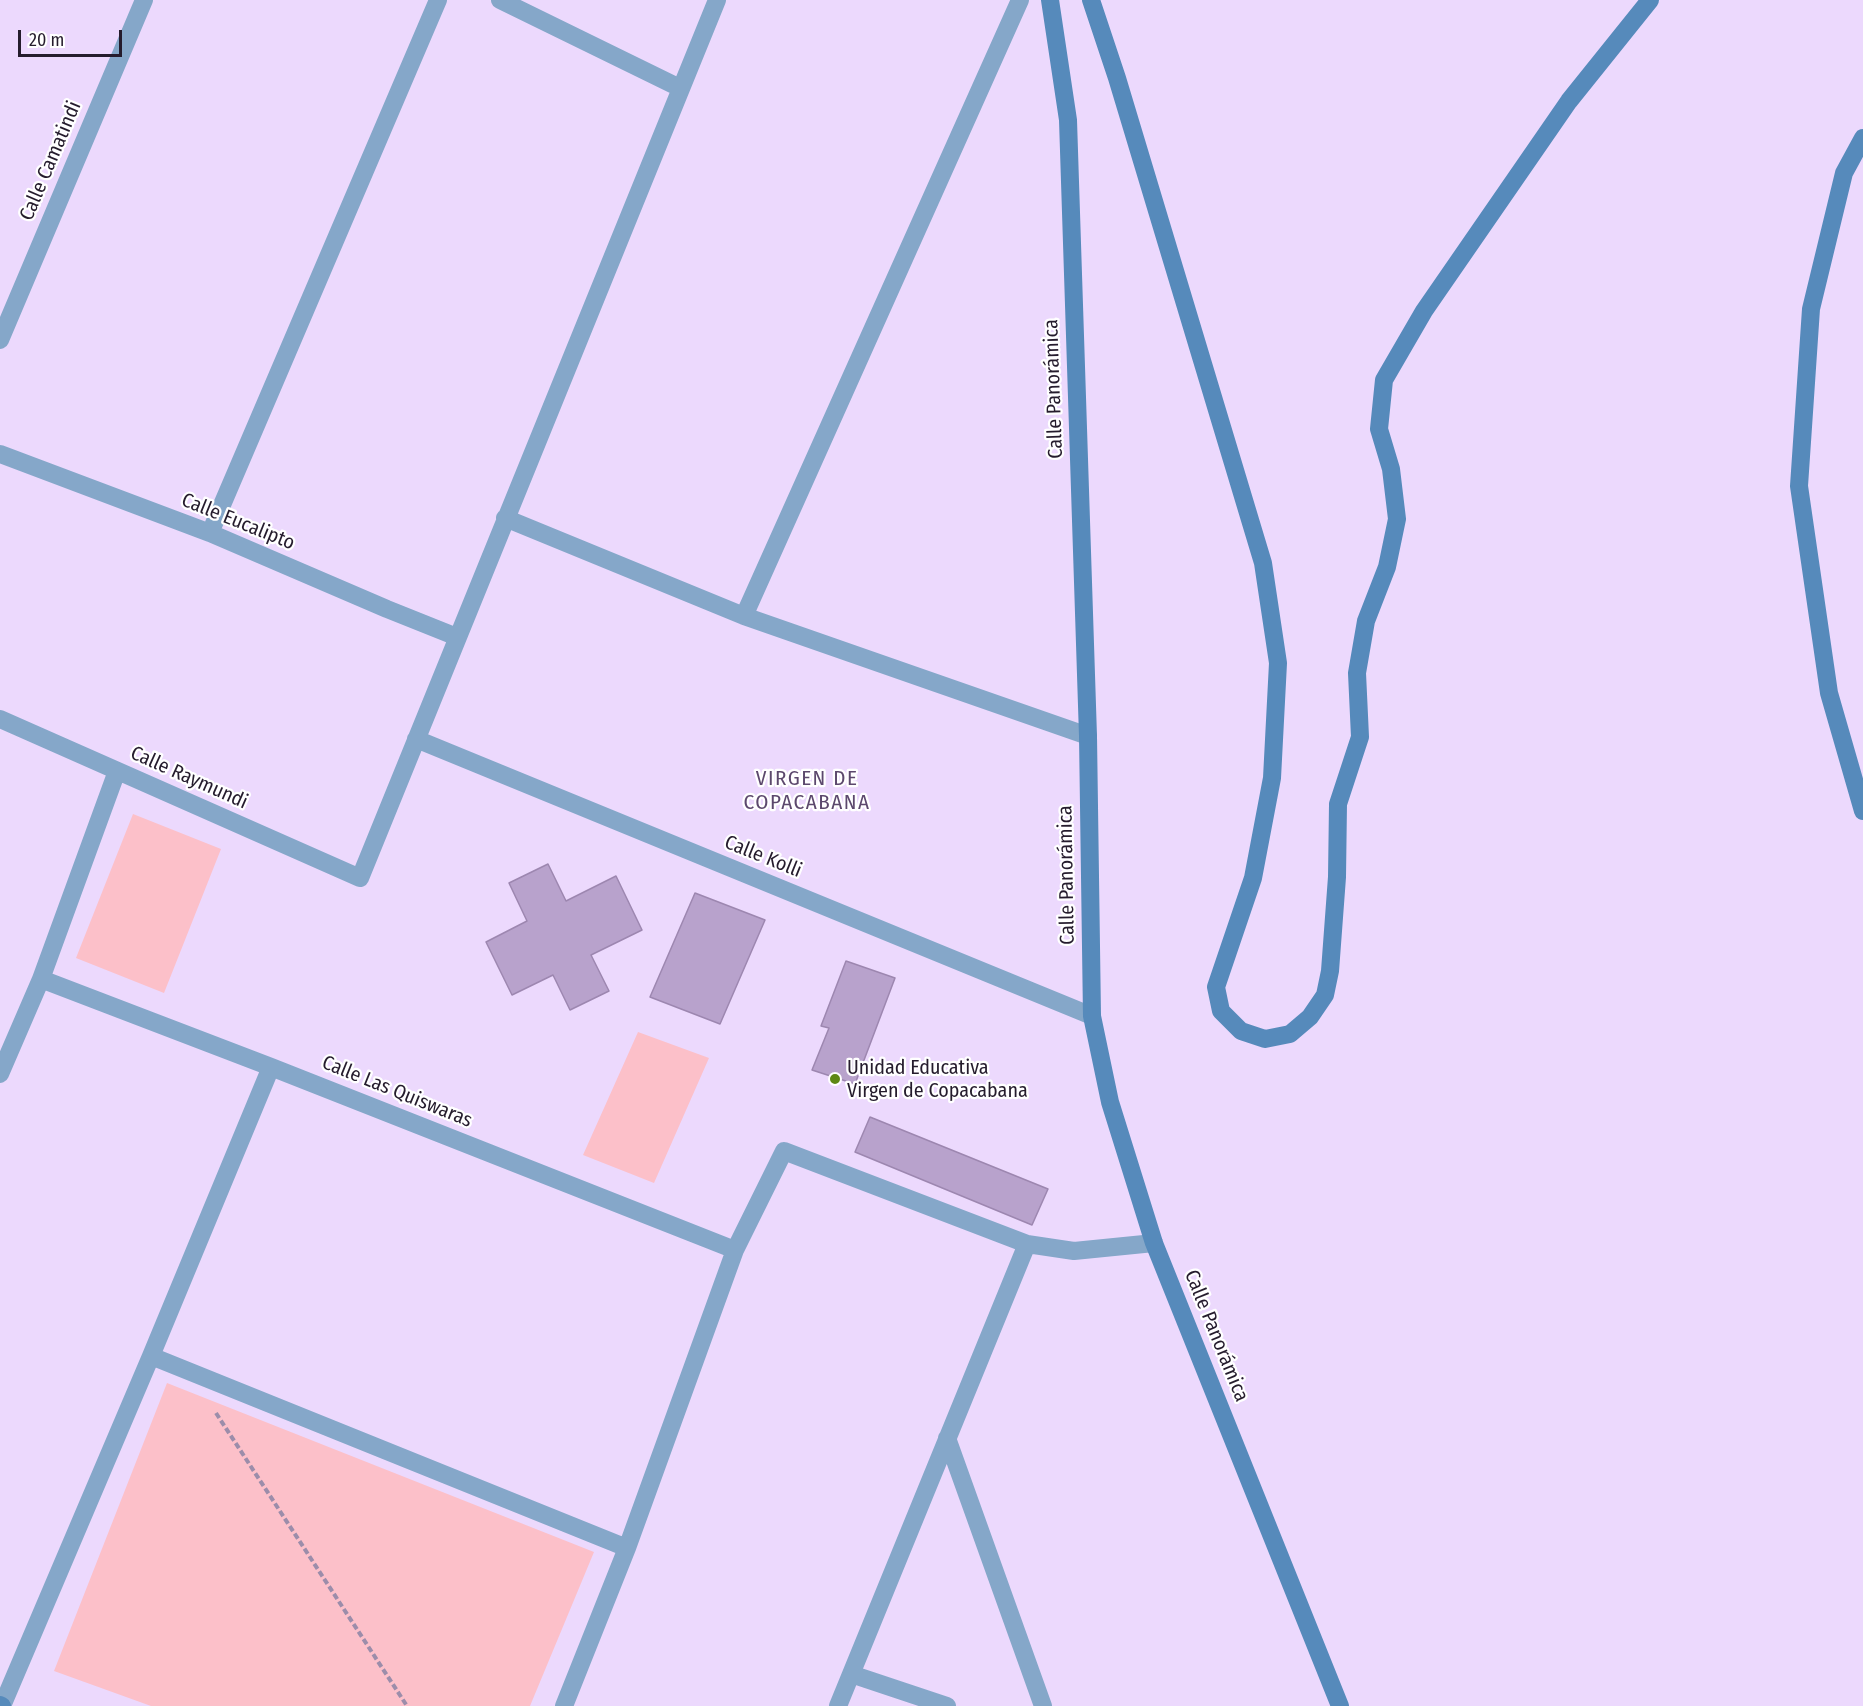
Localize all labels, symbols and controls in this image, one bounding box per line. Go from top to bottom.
scale bar [21,18,124,56]
text: 20 m [29,29,64,51]
street label: Calle Camatindi [15,98,87,224]
street label: Calle Panorámica [1040,319,1068,459]
street label: Calle Eucalipto [178,488,298,556]
street label: Calle Raymundi [127,741,251,815]
district label: VIRGEN DE COPACABANA [744,766,870,816]
street label: Calle Panorámica [1054,805,1080,945]
street label: Calle Kolli [721,831,805,883]
street label: Calle Las Quiswaras [318,1051,476,1133]
place label: Unidad Educativa Virgen de Copacabana [847,1056,1028,1103]
marker: Unidad Educativa Virgen de Copacabana [828,1072,842,1086]
street label: Calle Panorámica [1179,1267,1253,1405]

